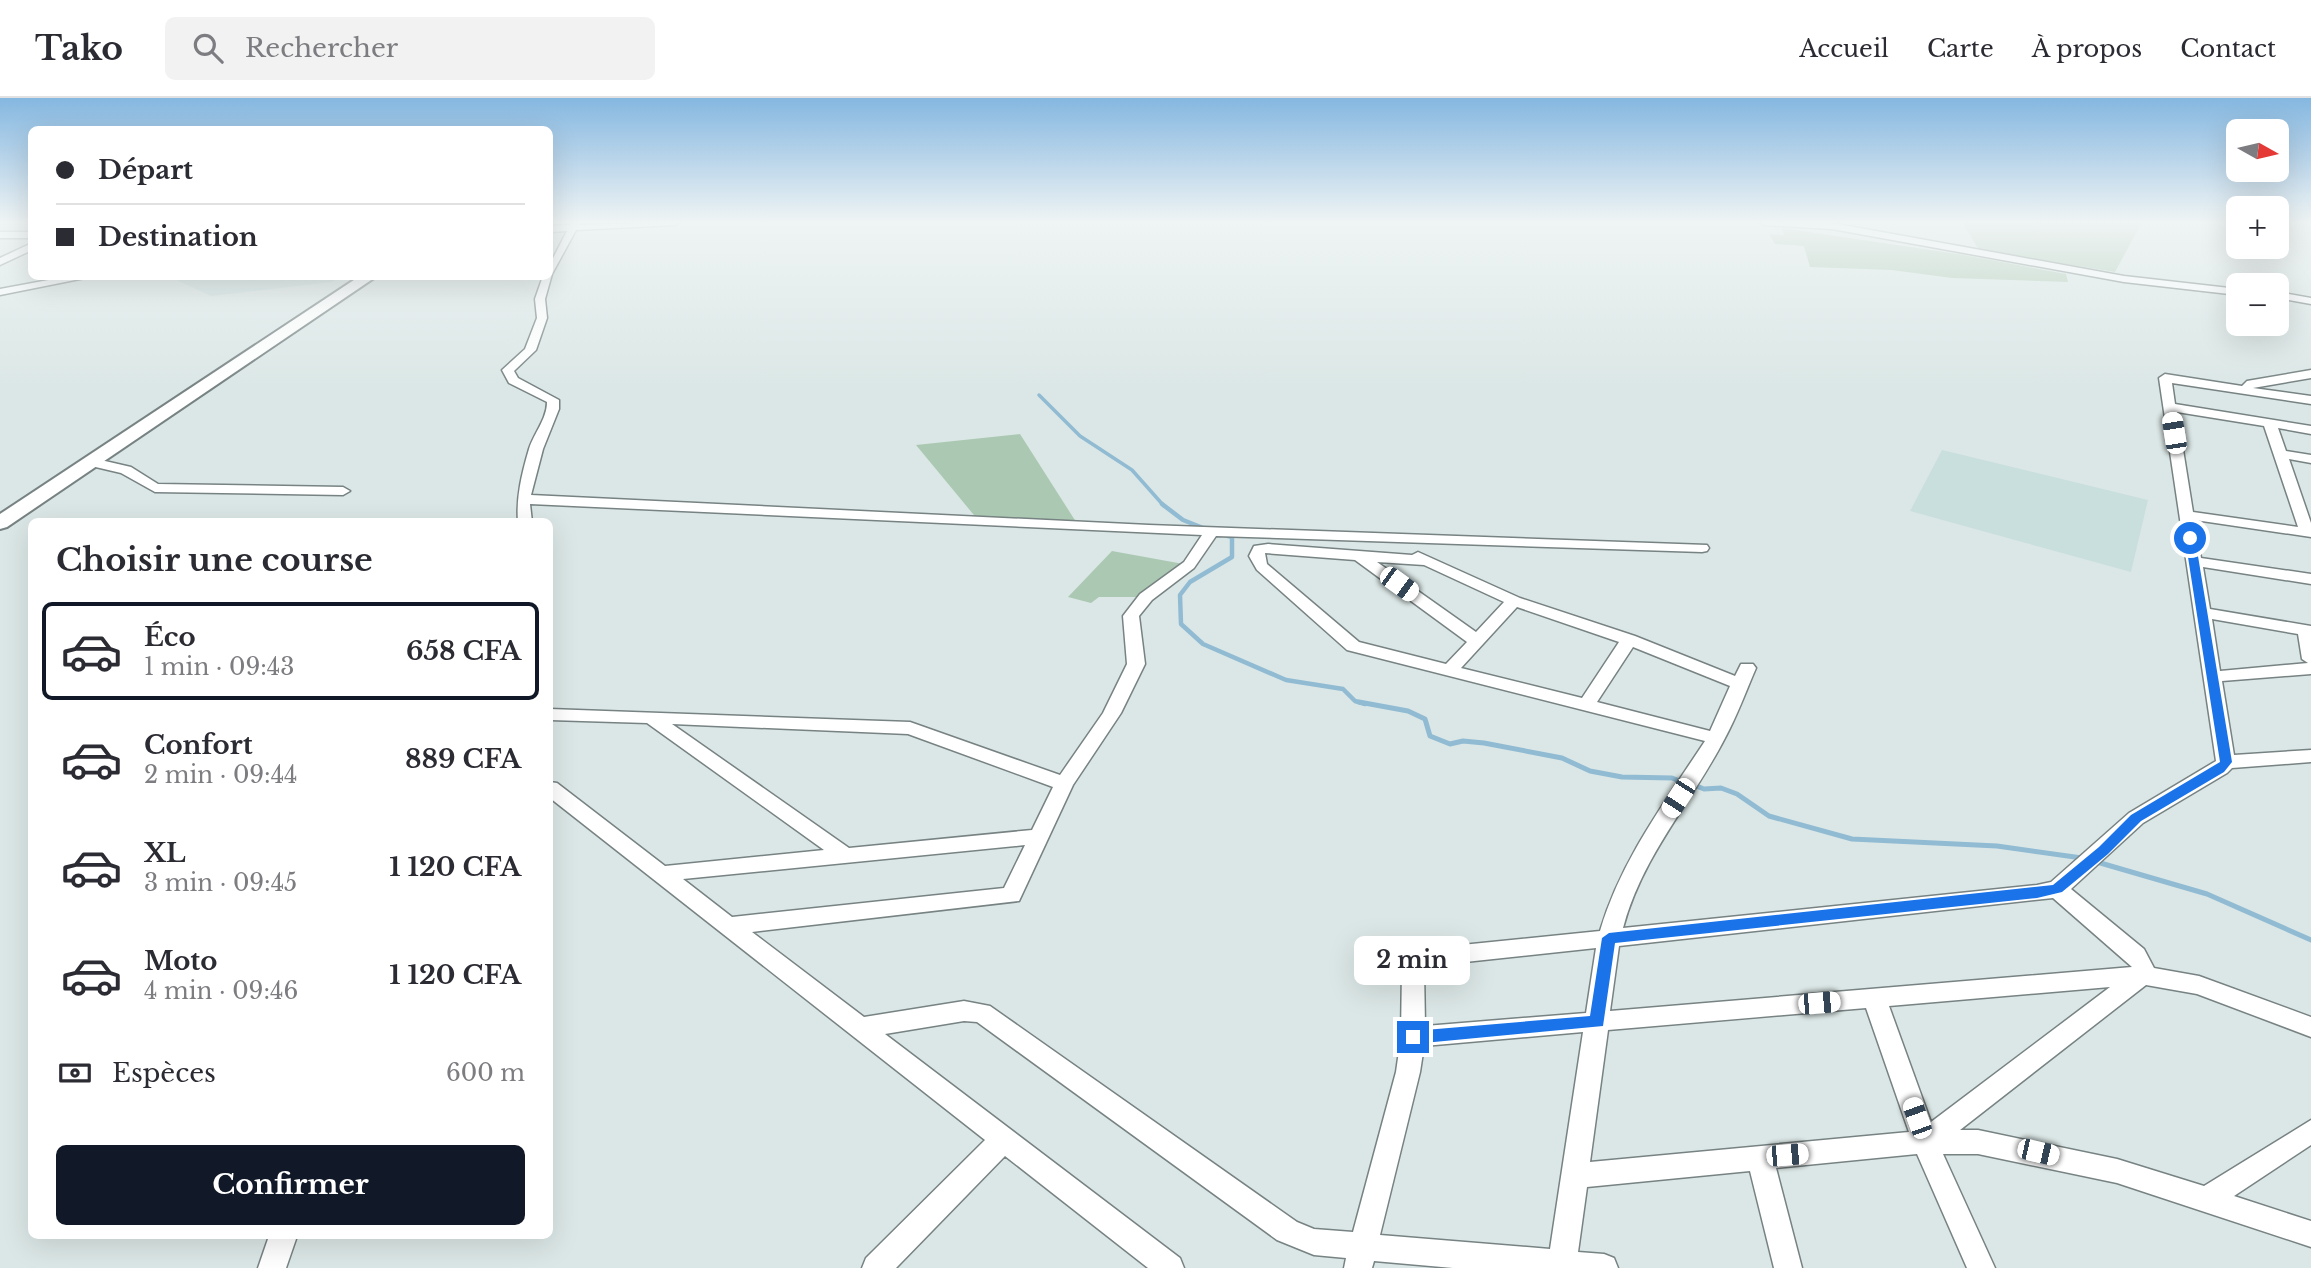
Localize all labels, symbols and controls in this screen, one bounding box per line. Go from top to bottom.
search box [165,17,655,80]
text: Tako [35,28,123,69]
icon: search [189,29,227,67]
text: Rechercher [245,32,398,64]
text: Accueil [1799,34,1889,63]
text: Carte [1927,34,1994,63]
text: À propos [2032,34,2142,63]
text: Contact [2180,34,2276,63]
north arrow [2226,119,2289,182]
map controls [2226,119,2289,336]
text: Départ [98,154,193,186]
button: + [2226,196,2289,259]
text: Destination [98,221,258,253]
button: − [2226,273,2289,336]
car [2161,411,2188,455]
route start [2174,522,2206,554]
text: Choisir une course [56,540,373,580]
car [1376,563,1423,605]
icon: car [60,620,123,683]
text: Éco [144,621,196,653]
text: 658 CFA [406,635,521,667]
text: 1 min · 09:43 [144,653,294,681]
icon: car [60,728,123,791]
text: Confort [144,729,253,761]
text: 889 CFA [405,743,521,775]
text: 2 min · 09:44 [144,761,298,789]
car [1658,775,1699,821]
icon: car [60,836,123,899]
text: XL [144,837,186,869]
text: 1 120 CFA [389,851,521,883]
text: 3 min · 09:45 [144,869,297,897]
callout: 2 min [1355,936,1471,984]
icon: car [60,944,123,1007]
text: Moto [144,945,217,977]
text: 2 min [1376,946,1448,974]
text: 1 120 CFA [389,959,521,991]
text: 4 min · 09:46 [144,977,298,1005]
car [1798,991,1841,1015]
route end [1397,1021,1429,1053]
icon: cash [56,1054,94,1092]
text: Espèces [112,1057,216,1089]
text: 600 m [446,1059,525,1087]
car [1900,1095,1935,1141]
car [2016,1137,2061,1167]
car [1766,1143,1809,1167]
button: Confirmer [56,1145,525,1225]

